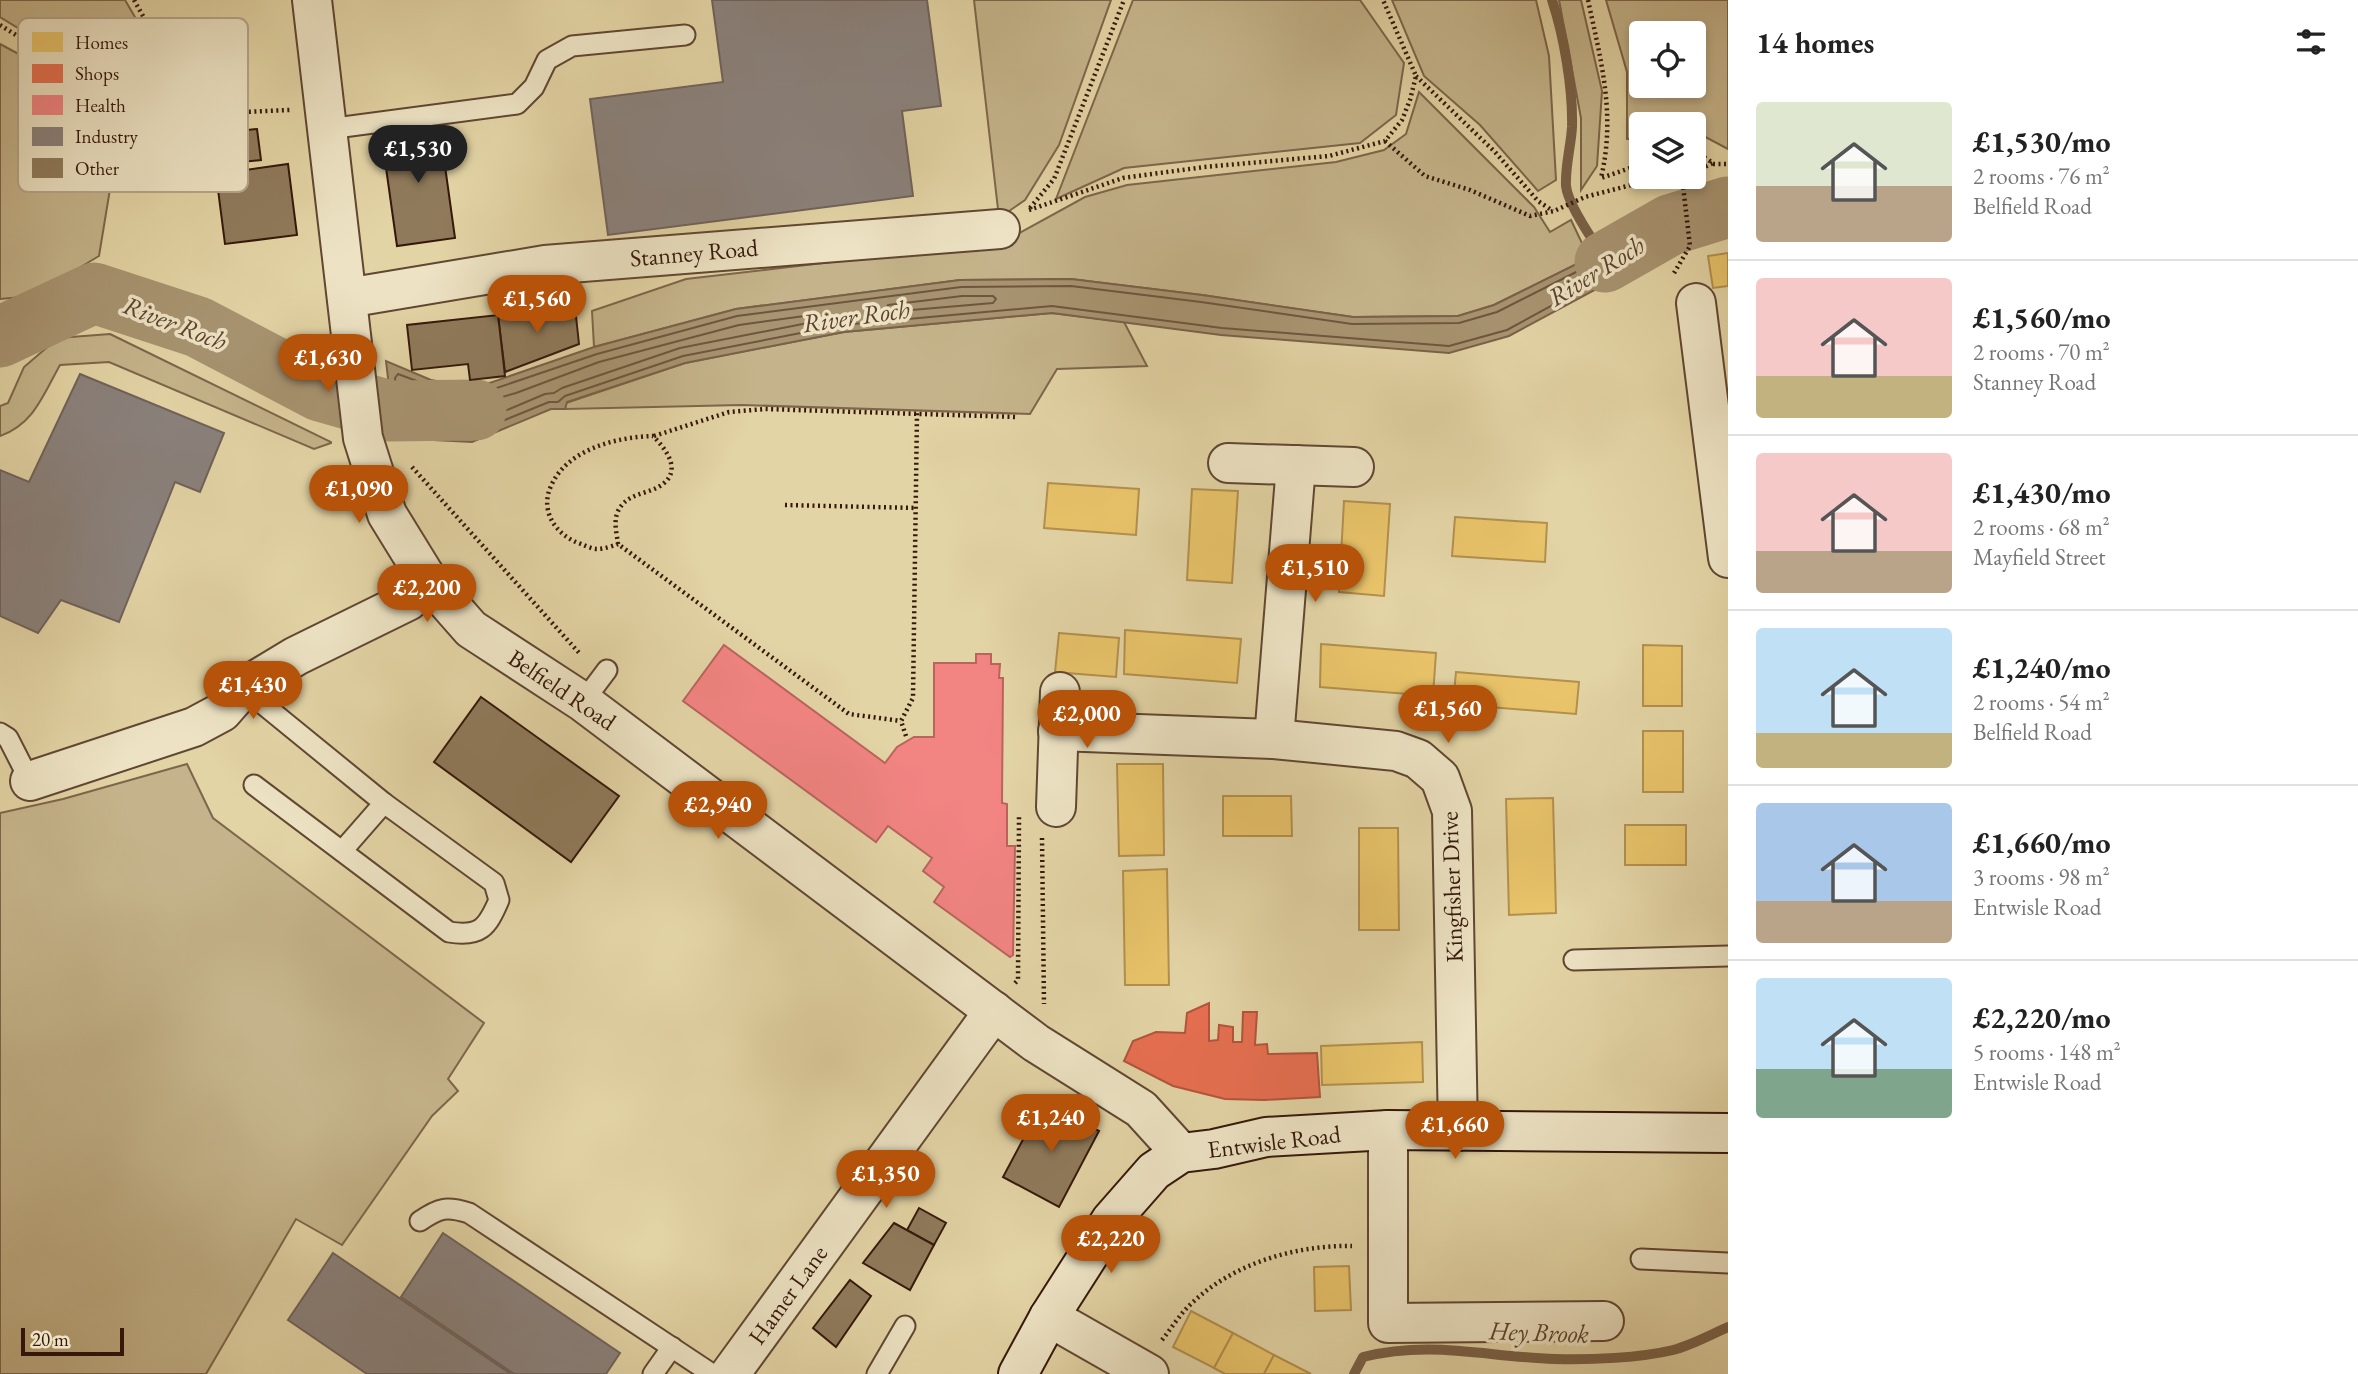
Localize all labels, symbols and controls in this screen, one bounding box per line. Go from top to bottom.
legend [18,18,248,192]
map controls [1629,21,1706,189]
button: locate [1629,21,1706,98]
text: 14 homes [1756,23,1874,62]
icon: filters [2292,23,2330,61]
text: Homes [75,30,128,55]
text: Shops [75,61,119,86]
text: Health [75,93,126,118]
button: layers [1629,112,1706,189]
text: £1,530/mo [1973,122,2111,161]
text: Industry [75,124,139,149]
pin: £1,530 [361,125,475,185]
icon: home [1812,130,1896,214]
text: £1,530 [384,133,452,163]
text: Other [75,156,120,181]
text: 2 rooms · 76 m² [1973,161,2110,191]
text: Belfield Road [1973,191,2092,221]
water label: River Roch [1541,228,1651,314]
street label: Stanney Road [629,231,760,274]
pin: £1,560 [480,276,594,335]
text: £1,560 [503,283,571,313]
water label: River Roch [118,288,232,358]
water label: River Roch [800,292,912,340]
text: £1,560/mo [1973,298,2111,337]
icon: home [1812,306,1896,390]
pin: £1,630 [271,334,385,394]
text: 2 rooms · 70 m² [1973,337,2110,367]
text: £1,630 [294,342,362,372]
text: Stanney Road [1973,367,2096,397]
pin: £1,090 [302,466,416,525]
text: £1,090 [325,473,393,503]
text: £1,430/mo [1973,473,2111,512]
icon: home [1812,481,1896,565]
text: 2 rooms · 68 m² [1973,512,2110,542]
text: Mayfield Street [1973,542,2105,572]
pin: £1,510 [1258,544,1372,604]
text: £1,510 [1281,552,1349,582]
pin: £2,200 [370,564,484,624]
text: £2,200 [393,572,461,602]
street label: Belfield Road [502,642,623,738]
text: £1,240/mo [1973,648,2111,687]
icon: home [1812,656,1896,740]
pin: £1,430 [196,662,310,721]
text: £1,430 [219,669,287,699]
pin: £1,560 [1391,686,1505,745]
text: 2 rooms · 54 m² [1973,687,2110,717]
pin: £2,000 [1030,690,1144,750]
text: £1,560 [1414,693,1482,723]
text: £2,000 [1053,698,1121,728]
text: Belfield Road [1973,717,2092,747]
pin: £2,940 [661,782,775,841]
text: £2,940 [684,789,752,819]
street label: Kingfisher Drive [1433,811,1470,963]
text: £1,660/mo [1973,823,2111,862]
icon: home [1812,831,1896,915]
text: 3 rooms · 98 m² [1973,862,2110,892]
text: Entwisle Road [1973,892,2101,922]
text: £2,220/mo [1973,998,2111,1037]
icon: home [1812,1006,1896,1090]
text: 5 rooms · 148 m² [1973,1037,2121,1067]
text: Entwisle Road [1973,1067,2101,1097]
pin: £1,240 [994,1094,1108,1154]
text: £1,240 [1017,1102,1085,1132]
pin: £1,660 [1398,1102,1512,1161]
text: £1,660 [1421,1109,1489,1139]
street label: Entwisle Road [1206,1118,1343,1165]
pin: £1,350 [829,1150,943,1210]
text: £1,350 [852,1158,920,1188]
pin: £2,220 [1054,1216,1168,1275]
text: £2,220 [1077,1223,1145,1253]
street label: Hamer Lane [741,1239,834,1351]
water label: Hey Brook [1487,1313,1590,1351]
scale bar [21,1325,124,1357]
text: 20 m [32,1327,69,1352]

